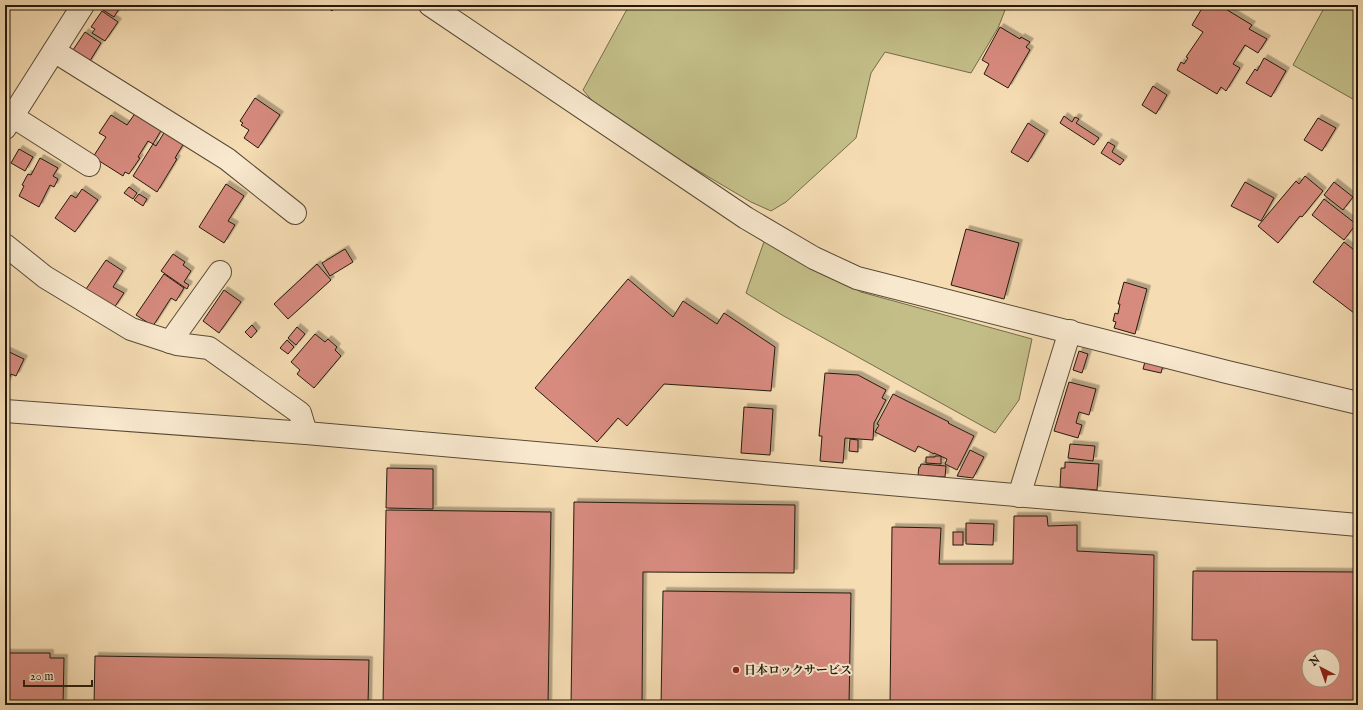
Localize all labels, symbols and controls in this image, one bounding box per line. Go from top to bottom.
north arrow [1301,648,1341,688]
text: N [1306,652,1324,670]
scale bar [24,662,92,688]
place label: 日本ロックサービス [744,663,852,678]
marker: 日本ロックサービス [731,665,741,675]
text: 20 m [30,669,53,684]

